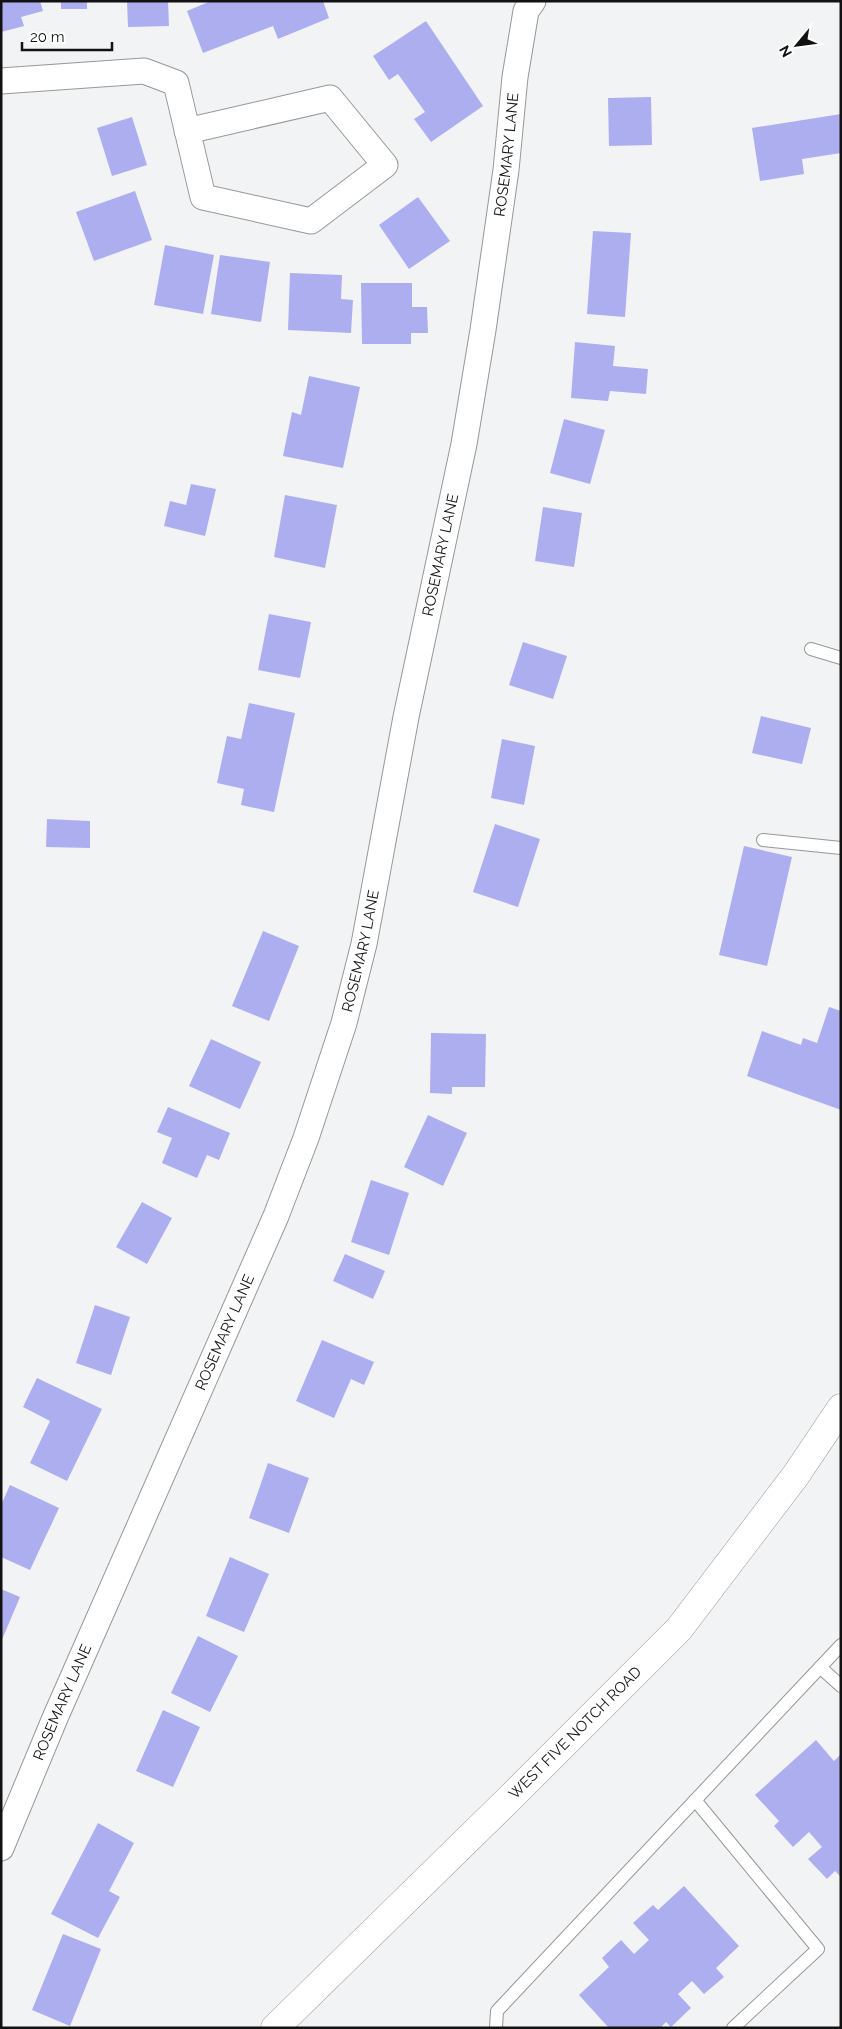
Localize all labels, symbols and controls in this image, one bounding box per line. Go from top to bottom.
scale bar [22,20,112,52]
north arrow [772,20,822,70]
text: 20 m [30,28,65,46]
text: N [776,43,795,60]
street label: ROSEMARY LANE [490,92,522,218]
street label: ROSEMARY LANE [419,492,462,618]
street label: ROSEMARY LANE [338,888,383,1014]
street label: ROSEMARY LANE [191,1272,258,1393]
street label: ROSEMARY LANE [29,1642,95,1763]
street label: WEST FIVE NOTCH ROAD [505,1663,645,1803]

